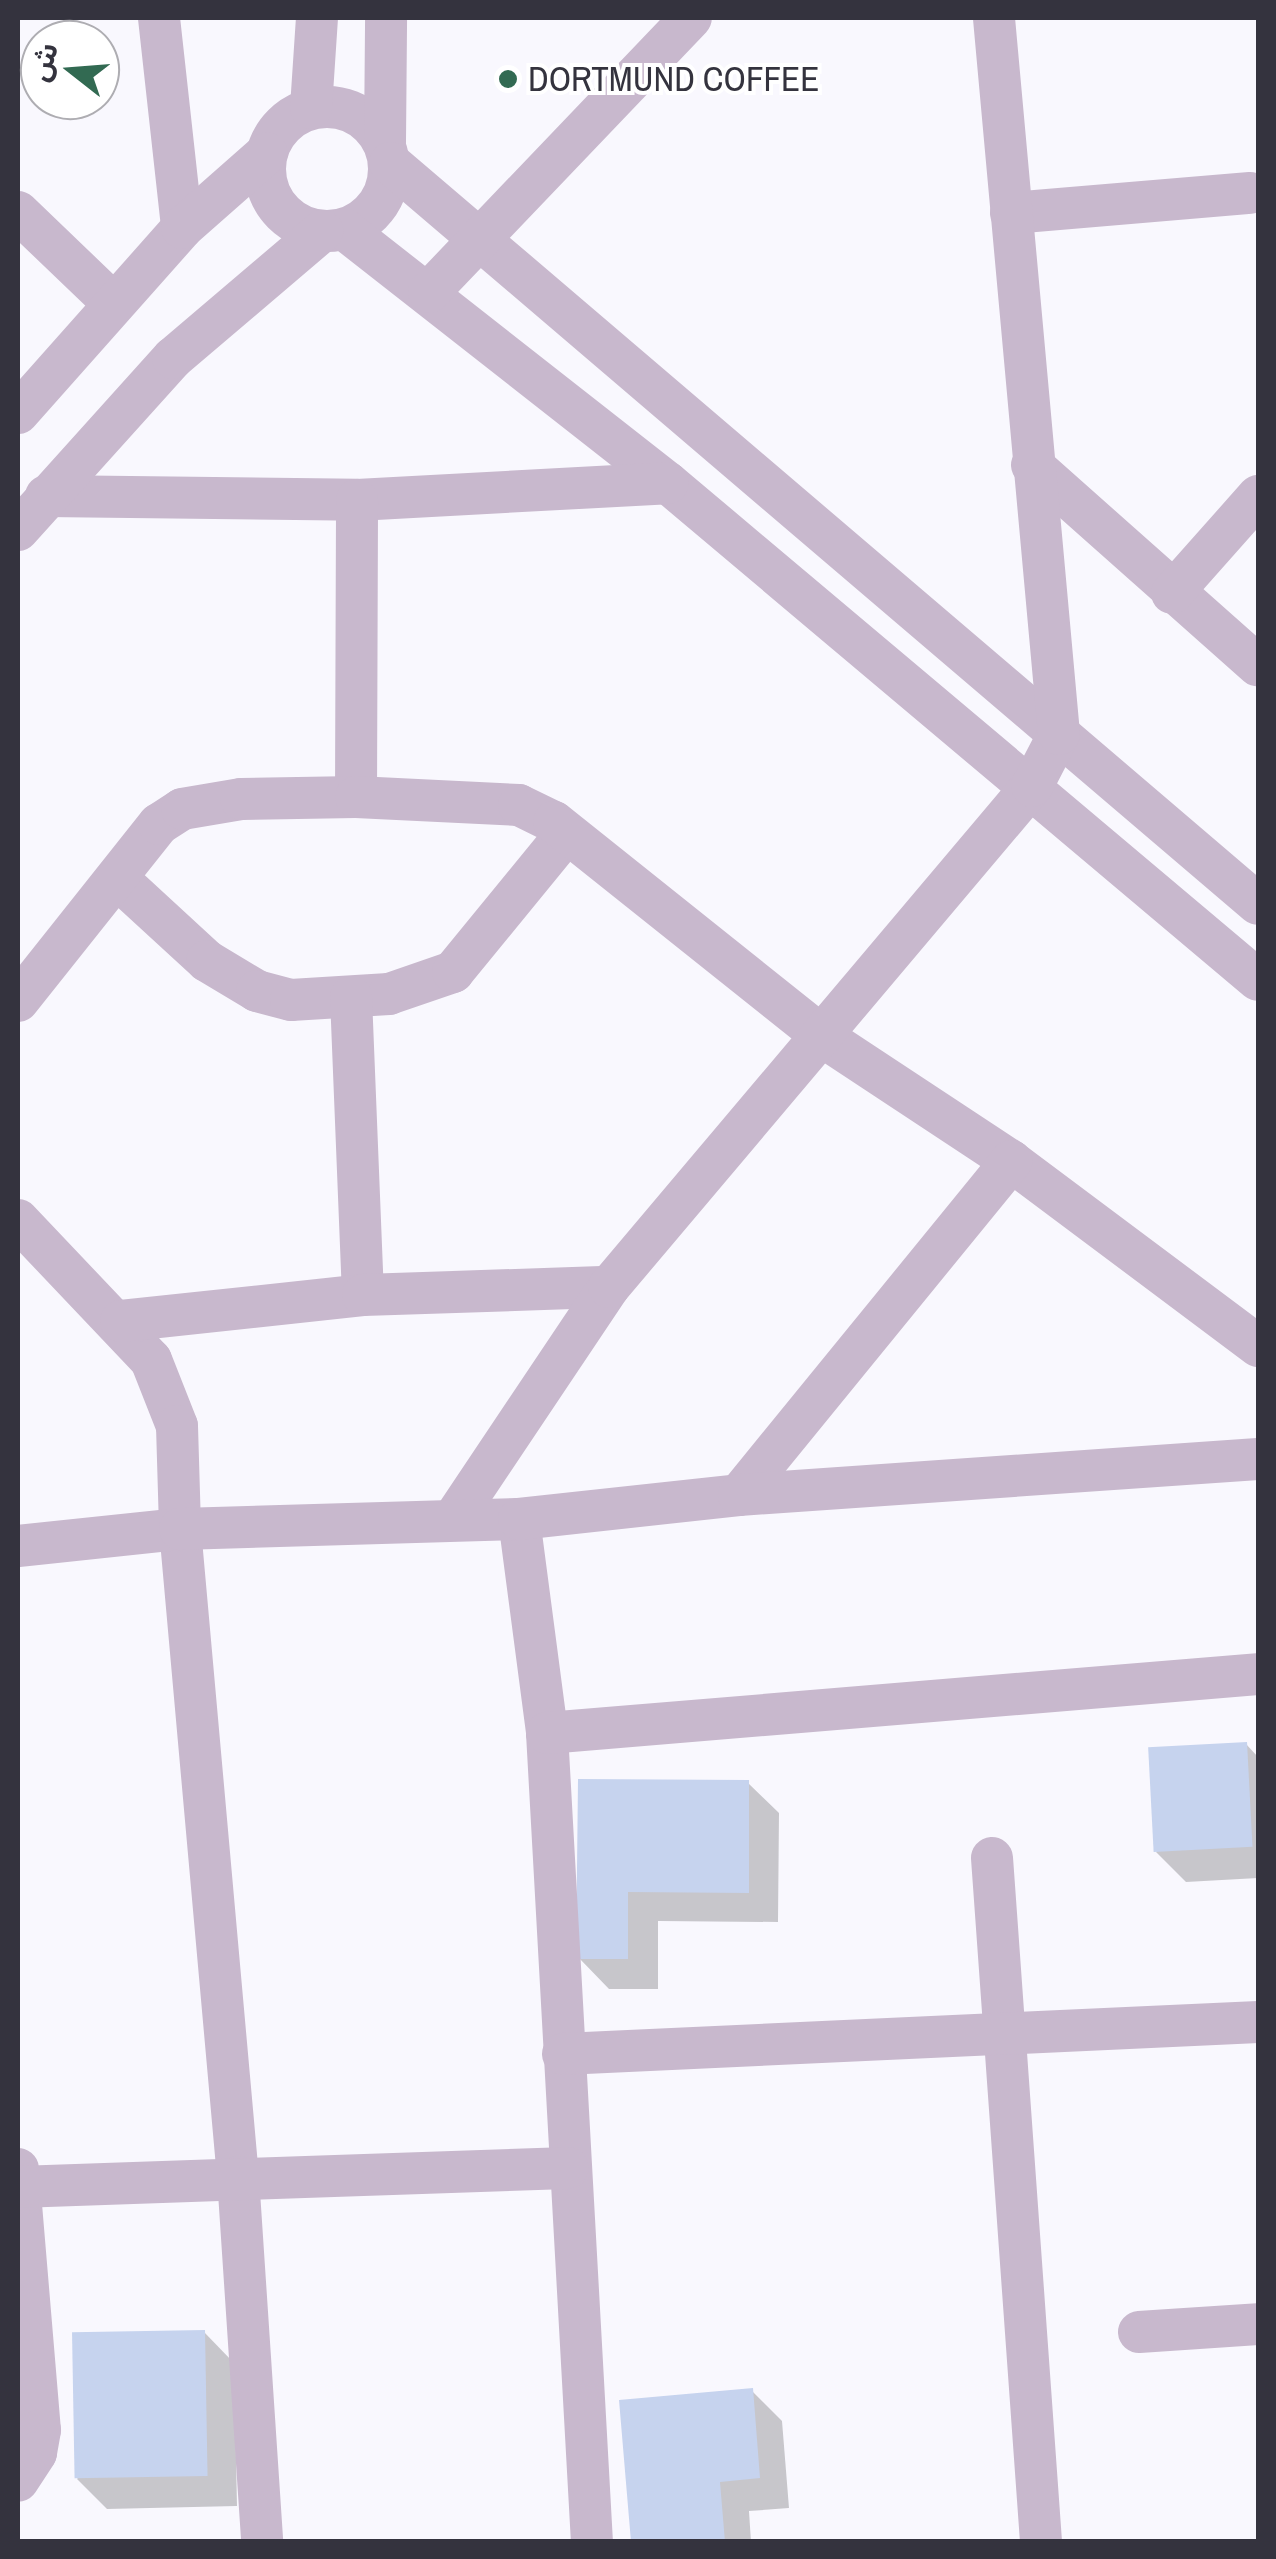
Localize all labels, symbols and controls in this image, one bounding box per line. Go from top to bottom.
north arrow [20,20,120,120]
text: ش [19,38,67,86]
place label: DORTMUND COFFEE [528,58,819,100]
marker: DORTMUND COFFEE [497,68,519,90]

